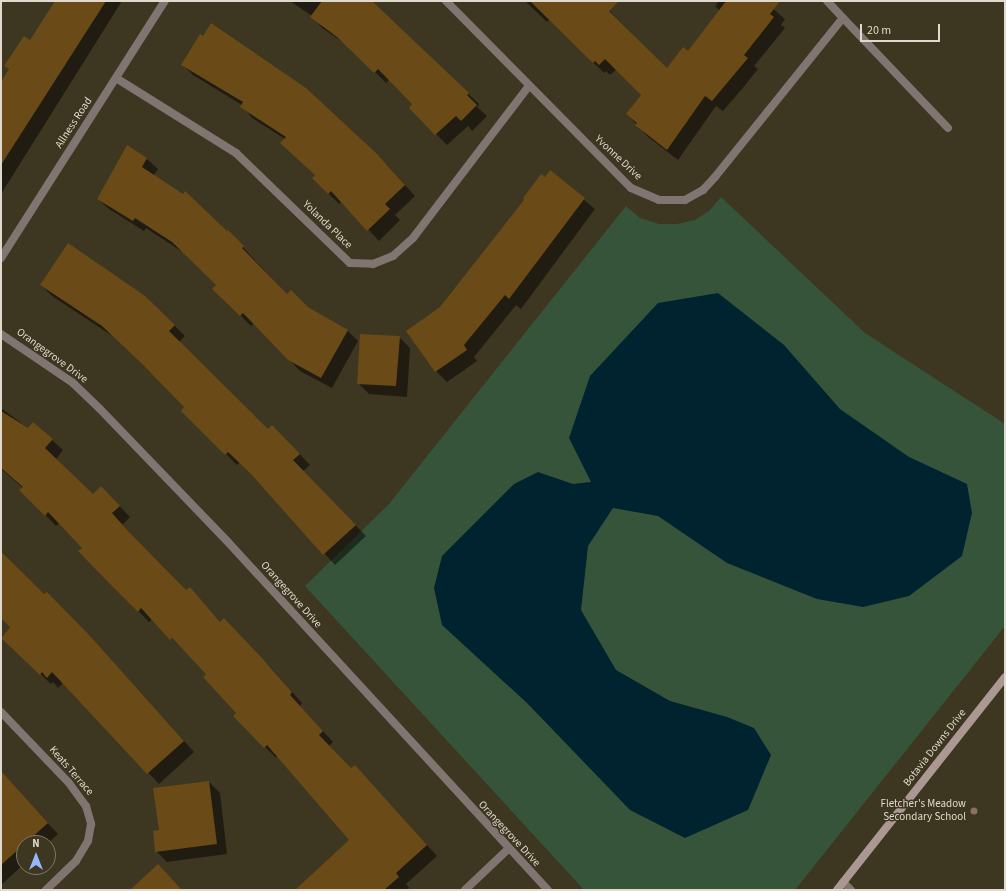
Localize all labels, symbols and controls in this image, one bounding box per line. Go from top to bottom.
scale bar [862,16,942,42]
text: 20 m [867,22,891,39]
street label: Allness Road [53,95,95,151]
street label: Yvonne Drive [592,133,644,183]
street label: Yolanda Place [299,198,355,252]
street label: Orangegrove Drive [14,326,90,386]
street label: Orangegrove Drive [258,559,324,631]
street label: Botavia Downs Drive [901,707,969,789]
street label: Keats Terrace [46,744,96,798]
street label: Orangegrove Drive [475,798,543,870]
place label: Fletcher's Meadow Secondary School [880,798,966,824]
marker: Fletcher's Meadow Secondary School [969,806,979,816]
north arrow [16,835,56,875]
text: N [32,836,40,851]

